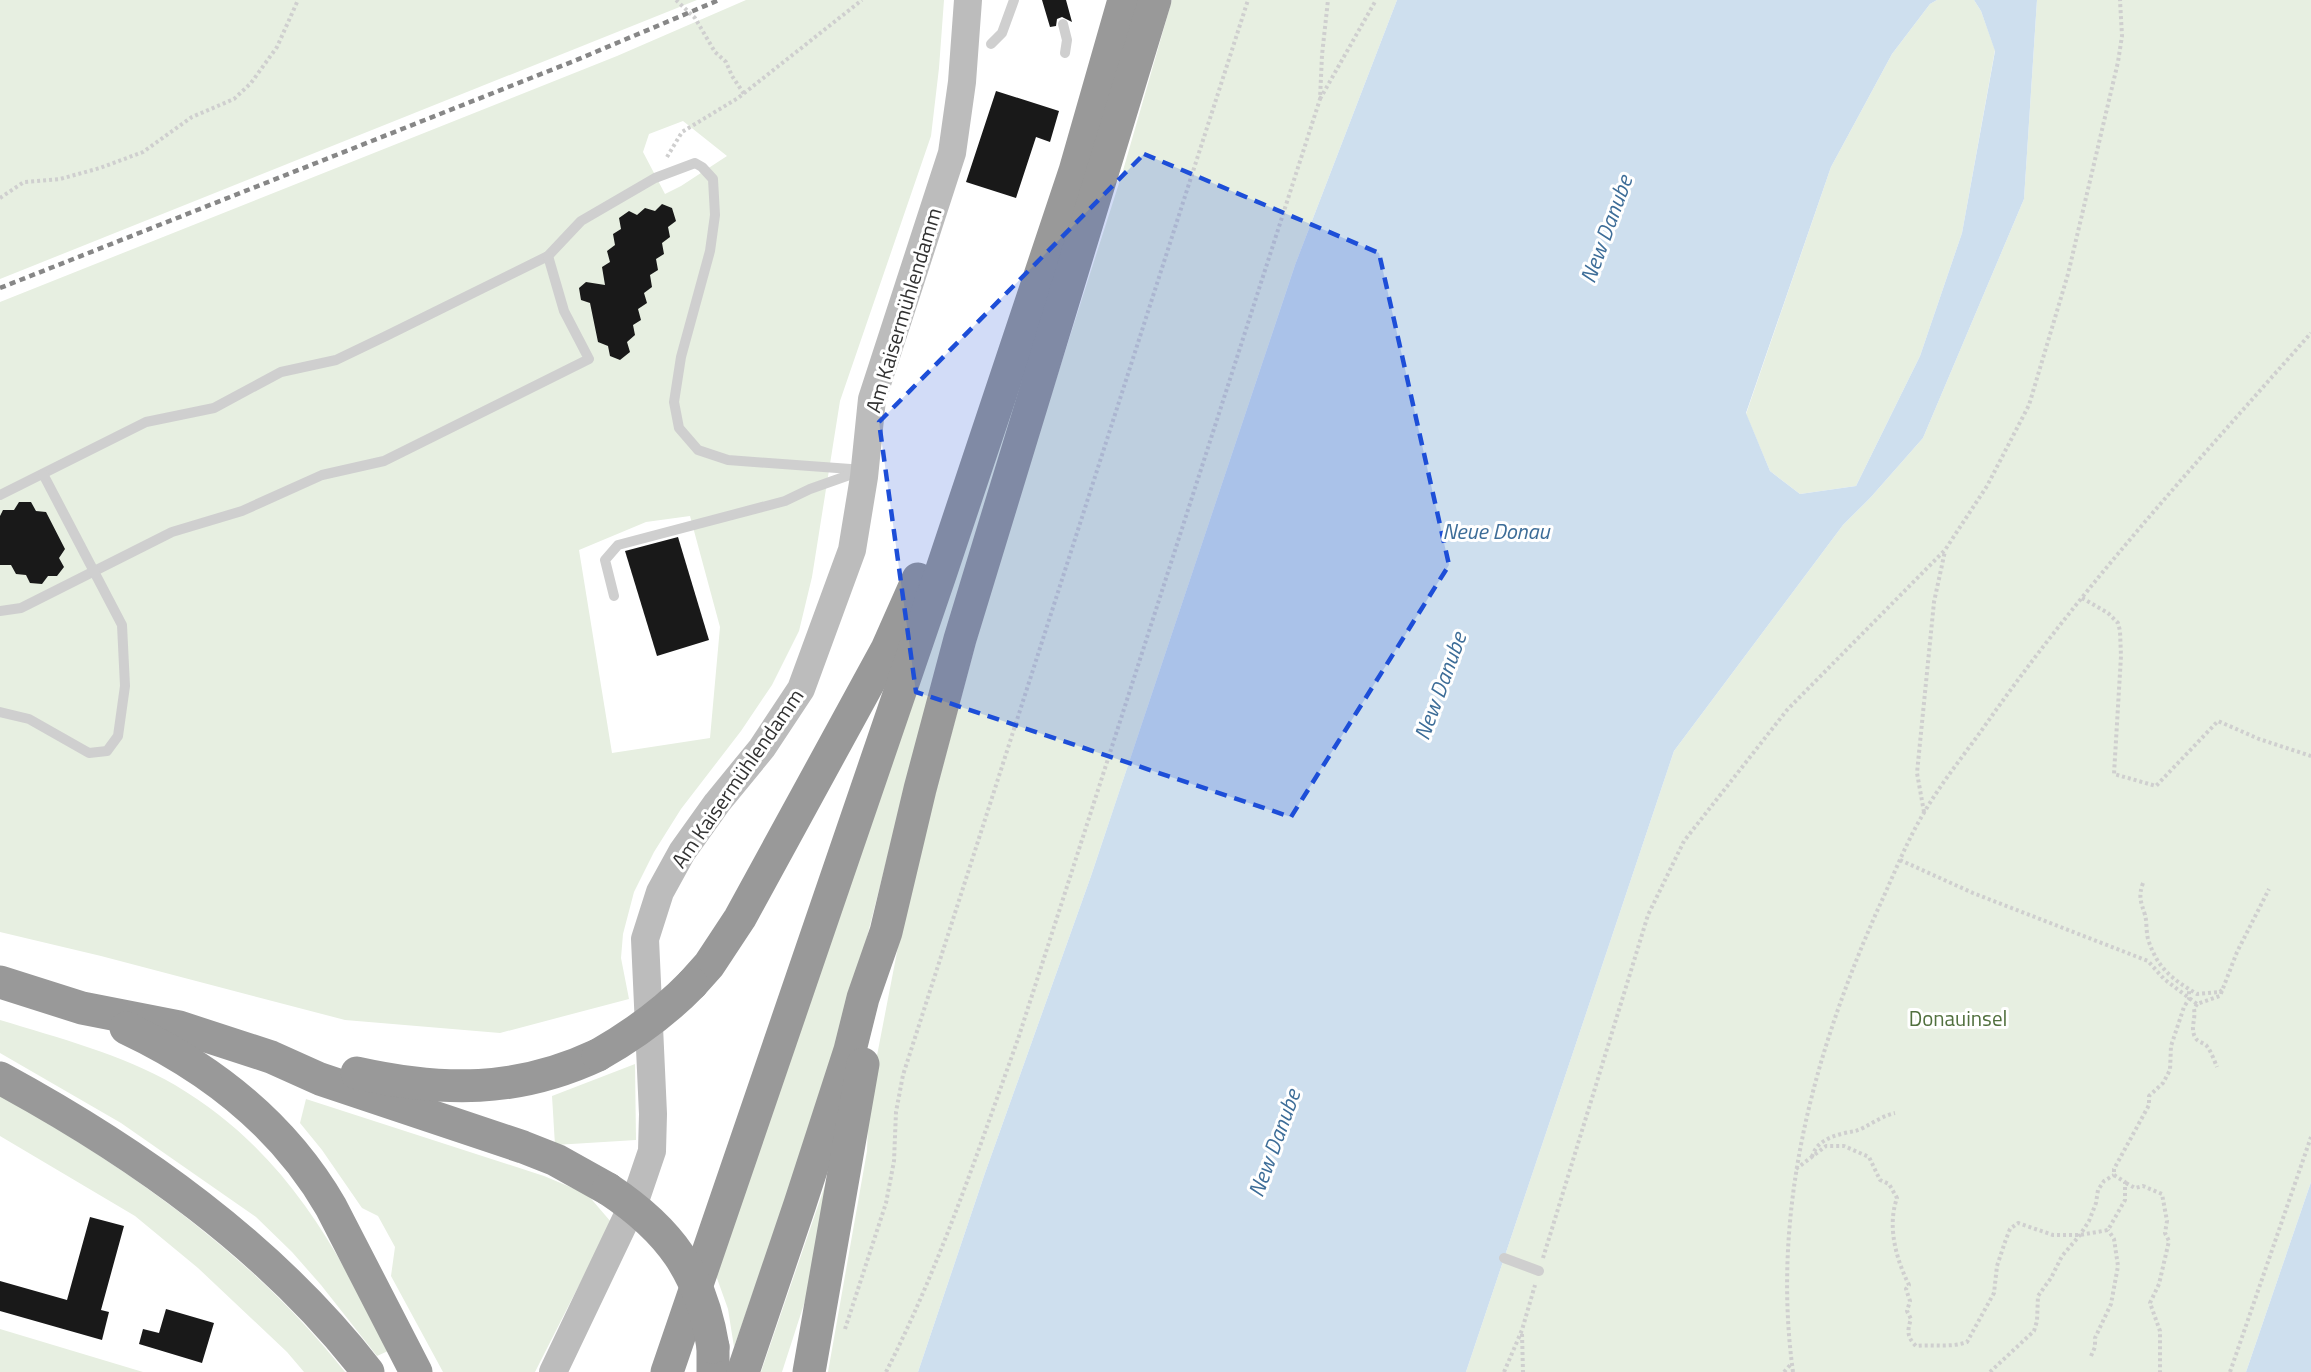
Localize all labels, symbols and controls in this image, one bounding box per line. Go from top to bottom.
water label: New Danube [1571,169,1642,288]
street label: Am Kaisermühlendamm [857,204,949,416]
water label: Neue Donau [1442,514,1552,548]
water label: New Danube [1405,626,1476,745]
street label: Am Kaisermühlendamm [663,682,811,874]
park label: Donauinsel [1909,1002,2007,1034]
water label: New Danube [1239,1083,1310,1202]

